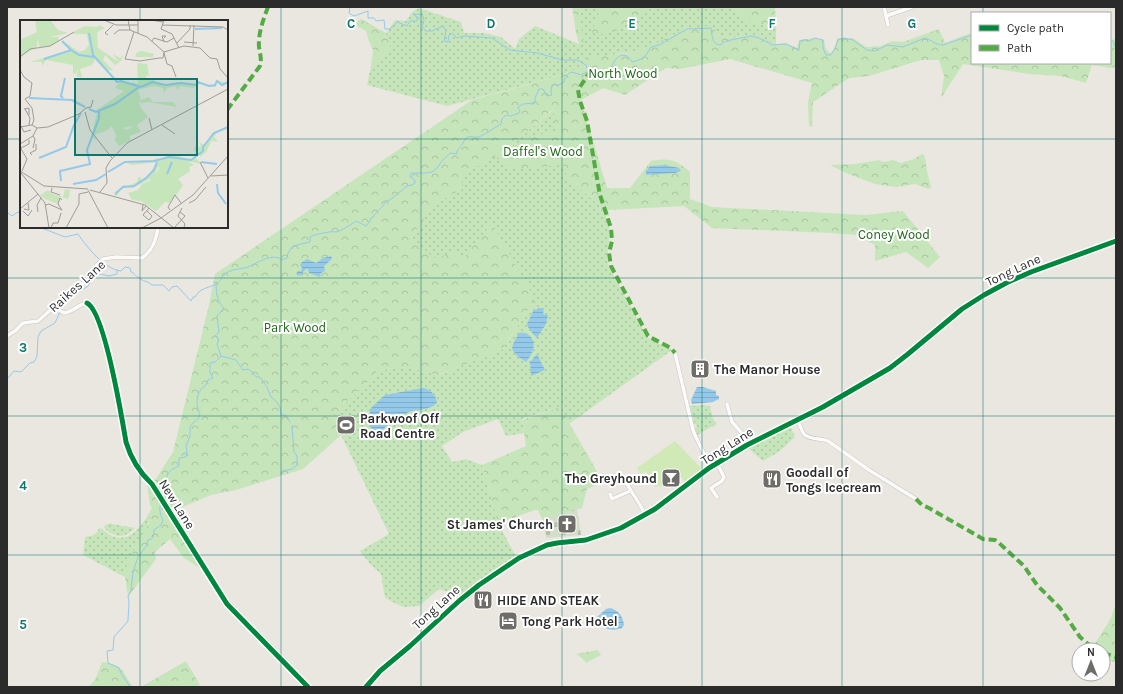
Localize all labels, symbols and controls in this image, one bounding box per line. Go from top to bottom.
legend [971,12,1111,64]
text: C [347,16,355,31]
text: D [487,16,496,31]
text: E [628,16,636,31]
text: F [768,16,776,31]
text: G [908,16,916,31]
inset map [20,20,228,228]
text: Cycle path [1007,21,1064,35]
text: Path [1007,41,1032,55]
park label: North Wood [588,66,658,81]
park label: Daffel's Wood [503,144,583,159]
park label: Coney Wood [858,227,930,242]
street label: Tong Lane [983,251,1043,289]
street label: Raikes Lane [46,257,109,315]
park label: Park Wood [264,320,326,335]
text: 3 [19,340,27,355]
building icon: The Manor House [689,358,711,380]
place label: The Manor House [714,362,821,377]
place label: Parkwoof Off Road Centre [360,411,439,441]
sports icon: Parkwoof Off Road Centre [335,414,357,436]
street label: Tong Lane [698,424,756,468]
place label: Goodall of Tongs Icecream [786,465,881,495]
bar icon: The Greyhound [660,467,682,489]
restaurant icon: Goodall of Tongs Icecream [761,468,783,490]
place label: The Greyhound [565,471,657,486]
street label: New Lane [156,476,198,532]
text: 4 [19,478,27,493]
church icon: St James' Church [556,513,578,535]
place label: St James' Church [447,517,553,532]
street label: Tong Lane [409,582,463,632]
restaurant icon: HIDE AND STEAK [472,589,494,611]
place label: HIDE AND STEAK [497,593,600,608]
hotel icon: Tong Park Hotel [497,610,519,632]
place label: Tong Park Hotel [522,614,618,629]
text: 5 [19,617,27,632]
north arrow [1071,642,1111,682]
text: N [1087,646,1095,659]

